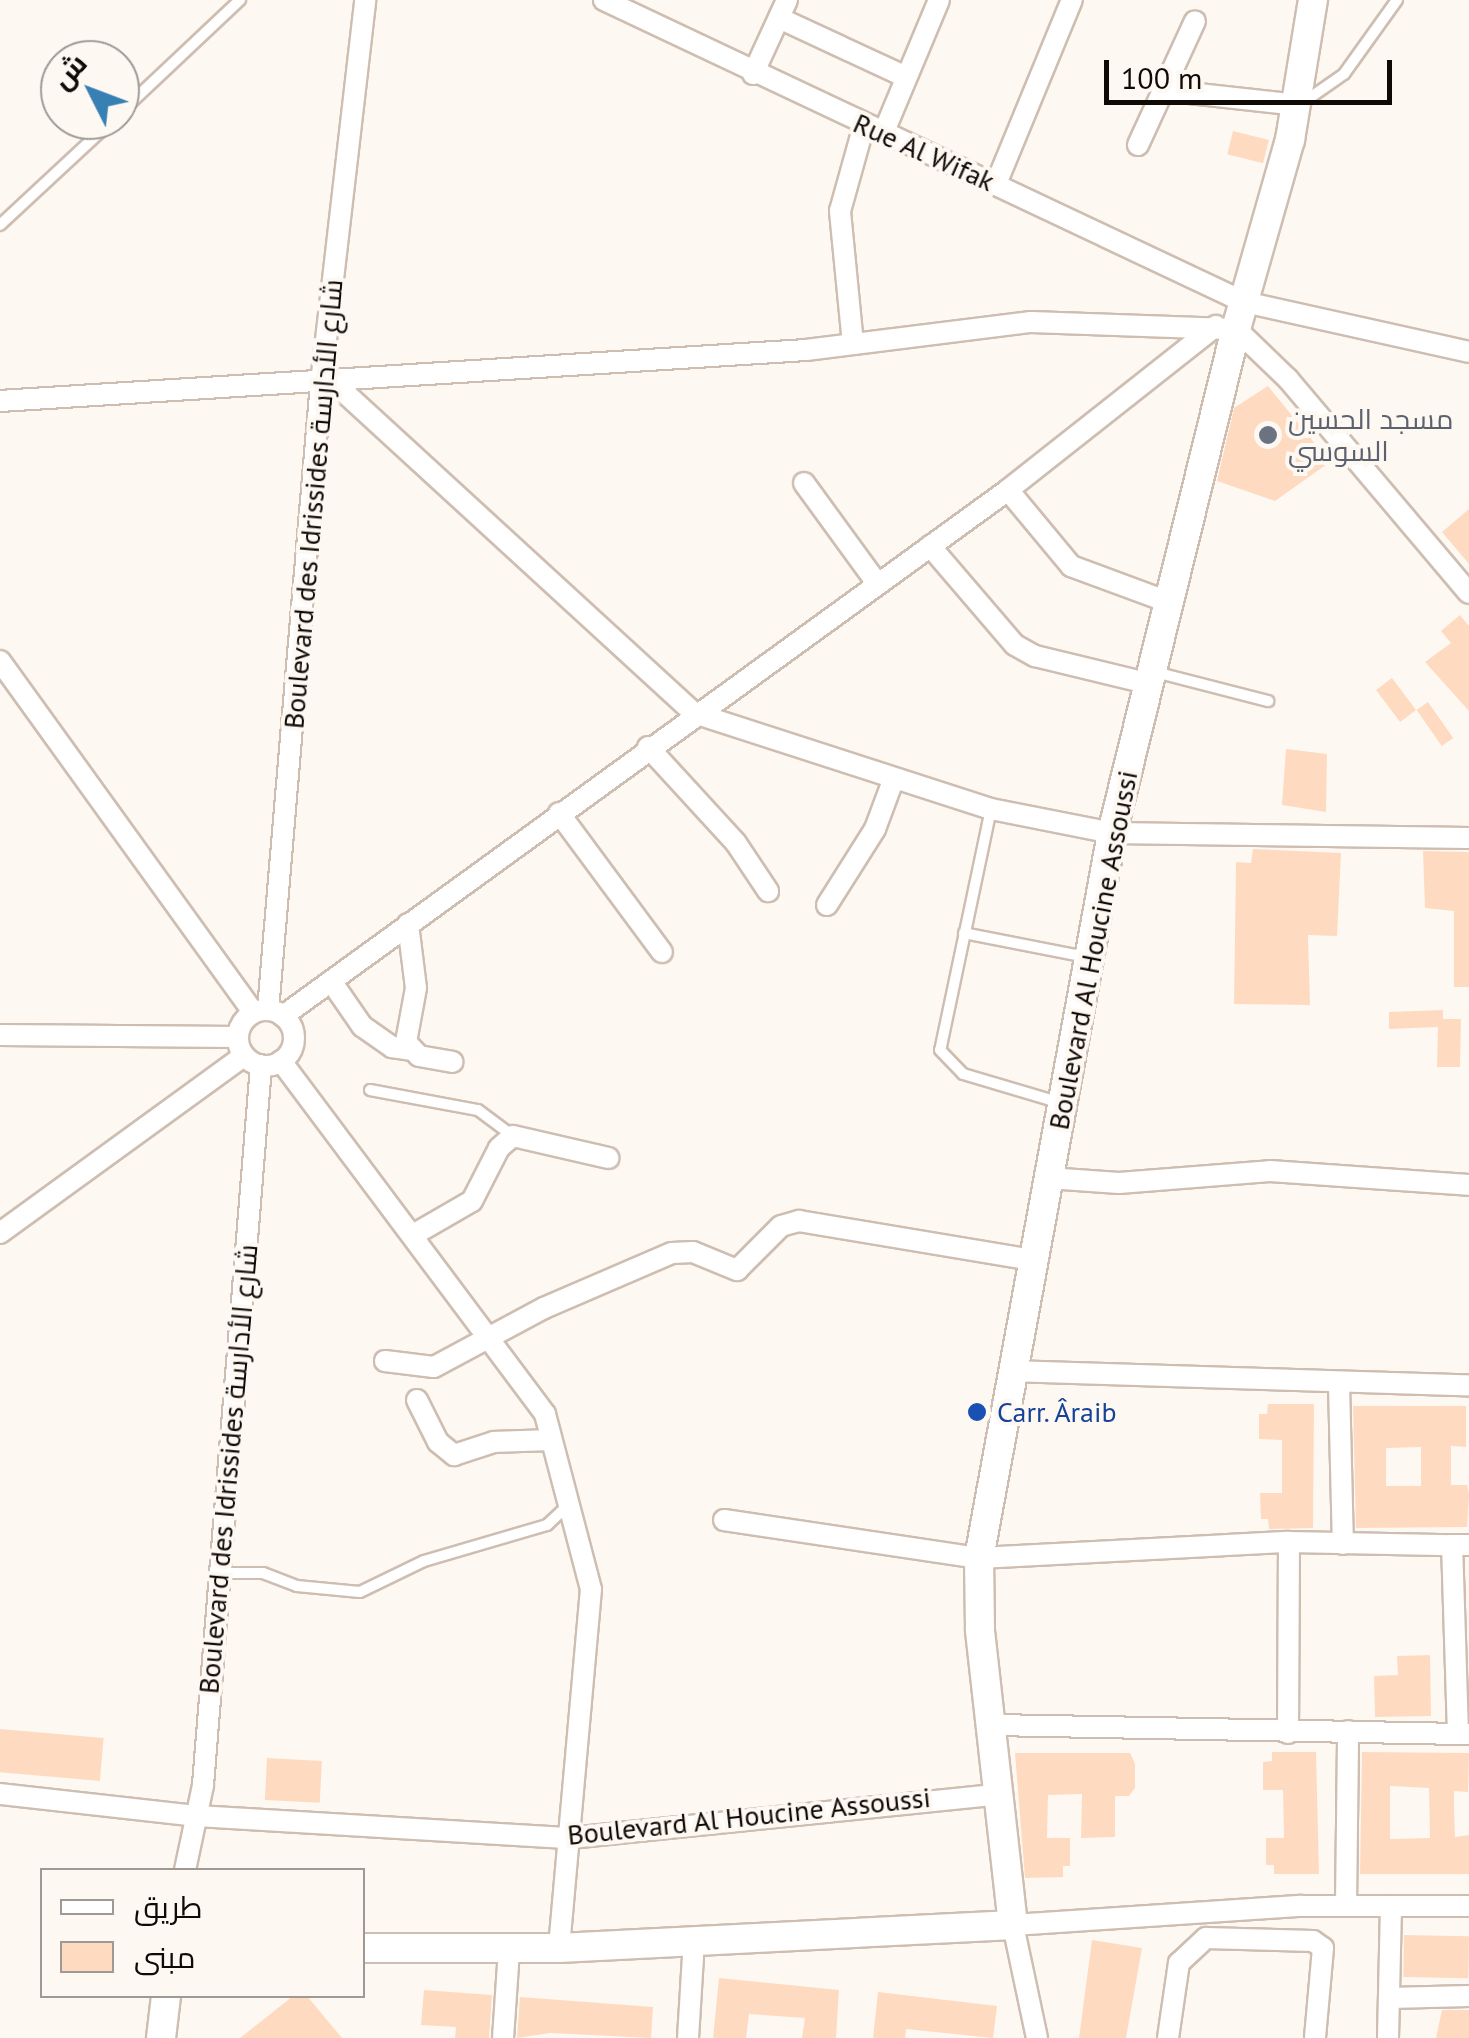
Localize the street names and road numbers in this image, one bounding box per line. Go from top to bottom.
street label: Rue Al Wifak [848,106,1000,198]
street label: Boulevard des Idrissides شارع الأدارسة [277,278,349,730]
street label: Boulevard Al Houcine Assoussi [1042,767,1144,1133]
street label: Boulevard des Idrissides شارع الأدارسة [192,1243,264,1695]
street label: Boulevard Al Houcine Assoussi [565,1780,933,1852]

